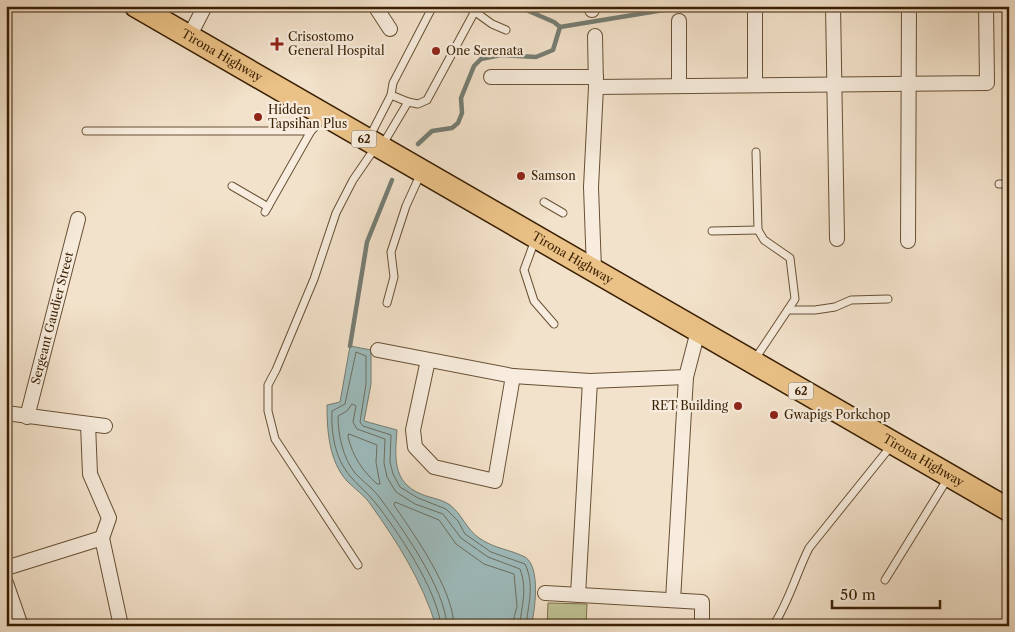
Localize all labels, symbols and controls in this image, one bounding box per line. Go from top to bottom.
street label: Tirona Highway [179,26,266,85]
place label: Crisostomo General Hospital [288,29,385,58]
marker: Crisostomo General Hospital [270,37,284,51]
place label: One Serenata [446,43,524,58]
marker: One Serenata [430,45,442,57]
place label: Hidden Tapsihan Plus [268,102,347,131]
marker: Hidden Tapsihan Plus [252,111,264,123]
road number: 62 [352,130,376,148]
place label: Samson [531,168,576,183]
marker: Samson [515,170,527,182]
street label: Tirona Highway [529,228,616,287]
street label: Sergeant Gaudier Street [28,249,76,386]
road number: 62 [788,382,814,400]
place label: RET Building [651,398,729,413]
marker: RET Building [732,400,744,412]
place label: Gwapigs Porkchop [784,407,890,422]
marker: Gwapigs Porkchop [768,409,780,421]
street label: Tirona Highway [880,431,967,490]
scale bar [832,577,940,609]
text: 50 m [840,585,876,604]

